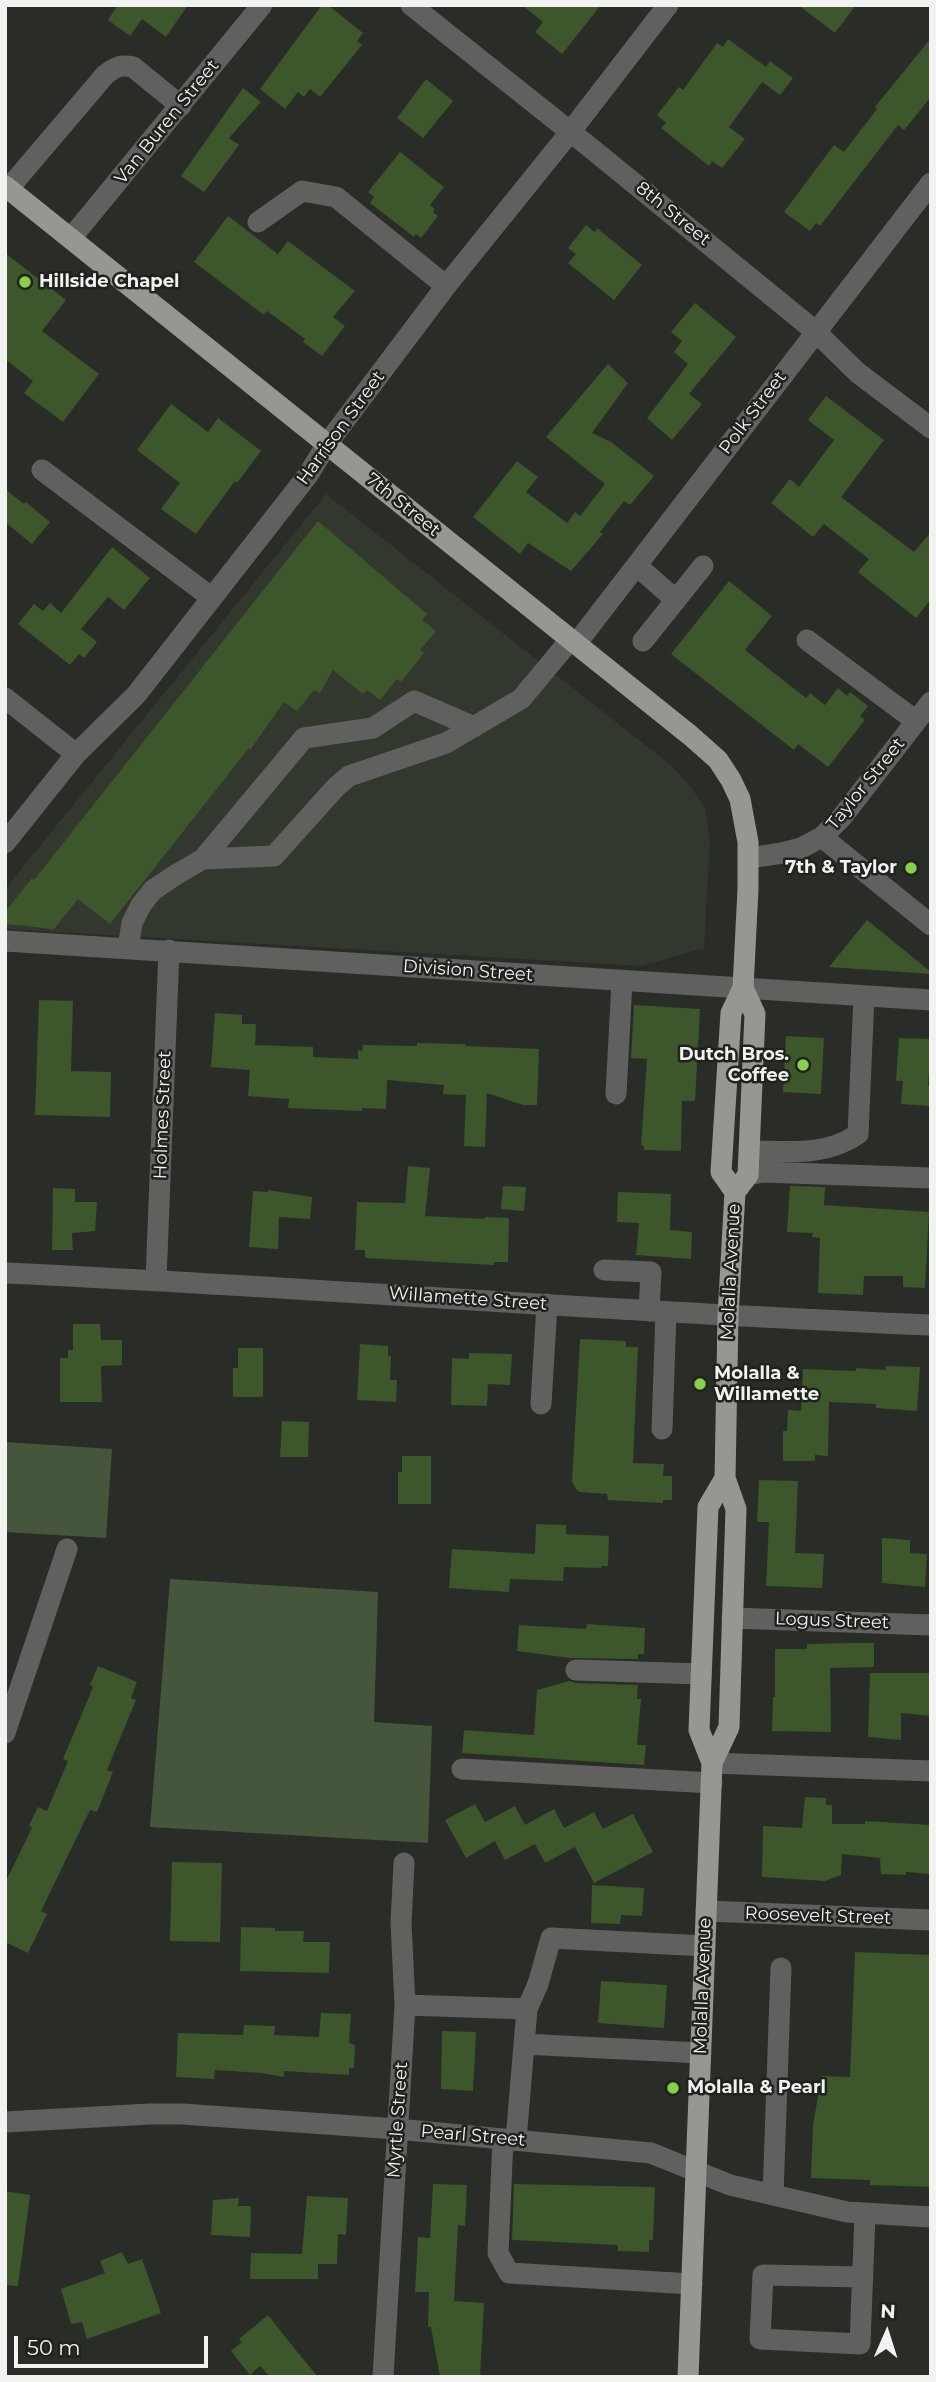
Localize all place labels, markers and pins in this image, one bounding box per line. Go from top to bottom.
place label: Hillside Chapel [39,271,179,293]
marker: Hillside Chapel [17,274,33,290]
place label: 7th & Taylor [785,857,897,879]
marker: 7th & Taylor [903,860,919,876]
place label: Dutch Bros. Coffee [679,1044,789,1086]
marker: Dutch Bros. Coffee [795,1057,811,1073]
place label: Molalla & Willamette [714,1363,819,1406]
marker: Molalla & Willamette [692,1376,708,1392]
place label: Molalla & Pearl [687,2077,826,2099]
marker: Molalla & Pearl [665,2080,681,2096]

